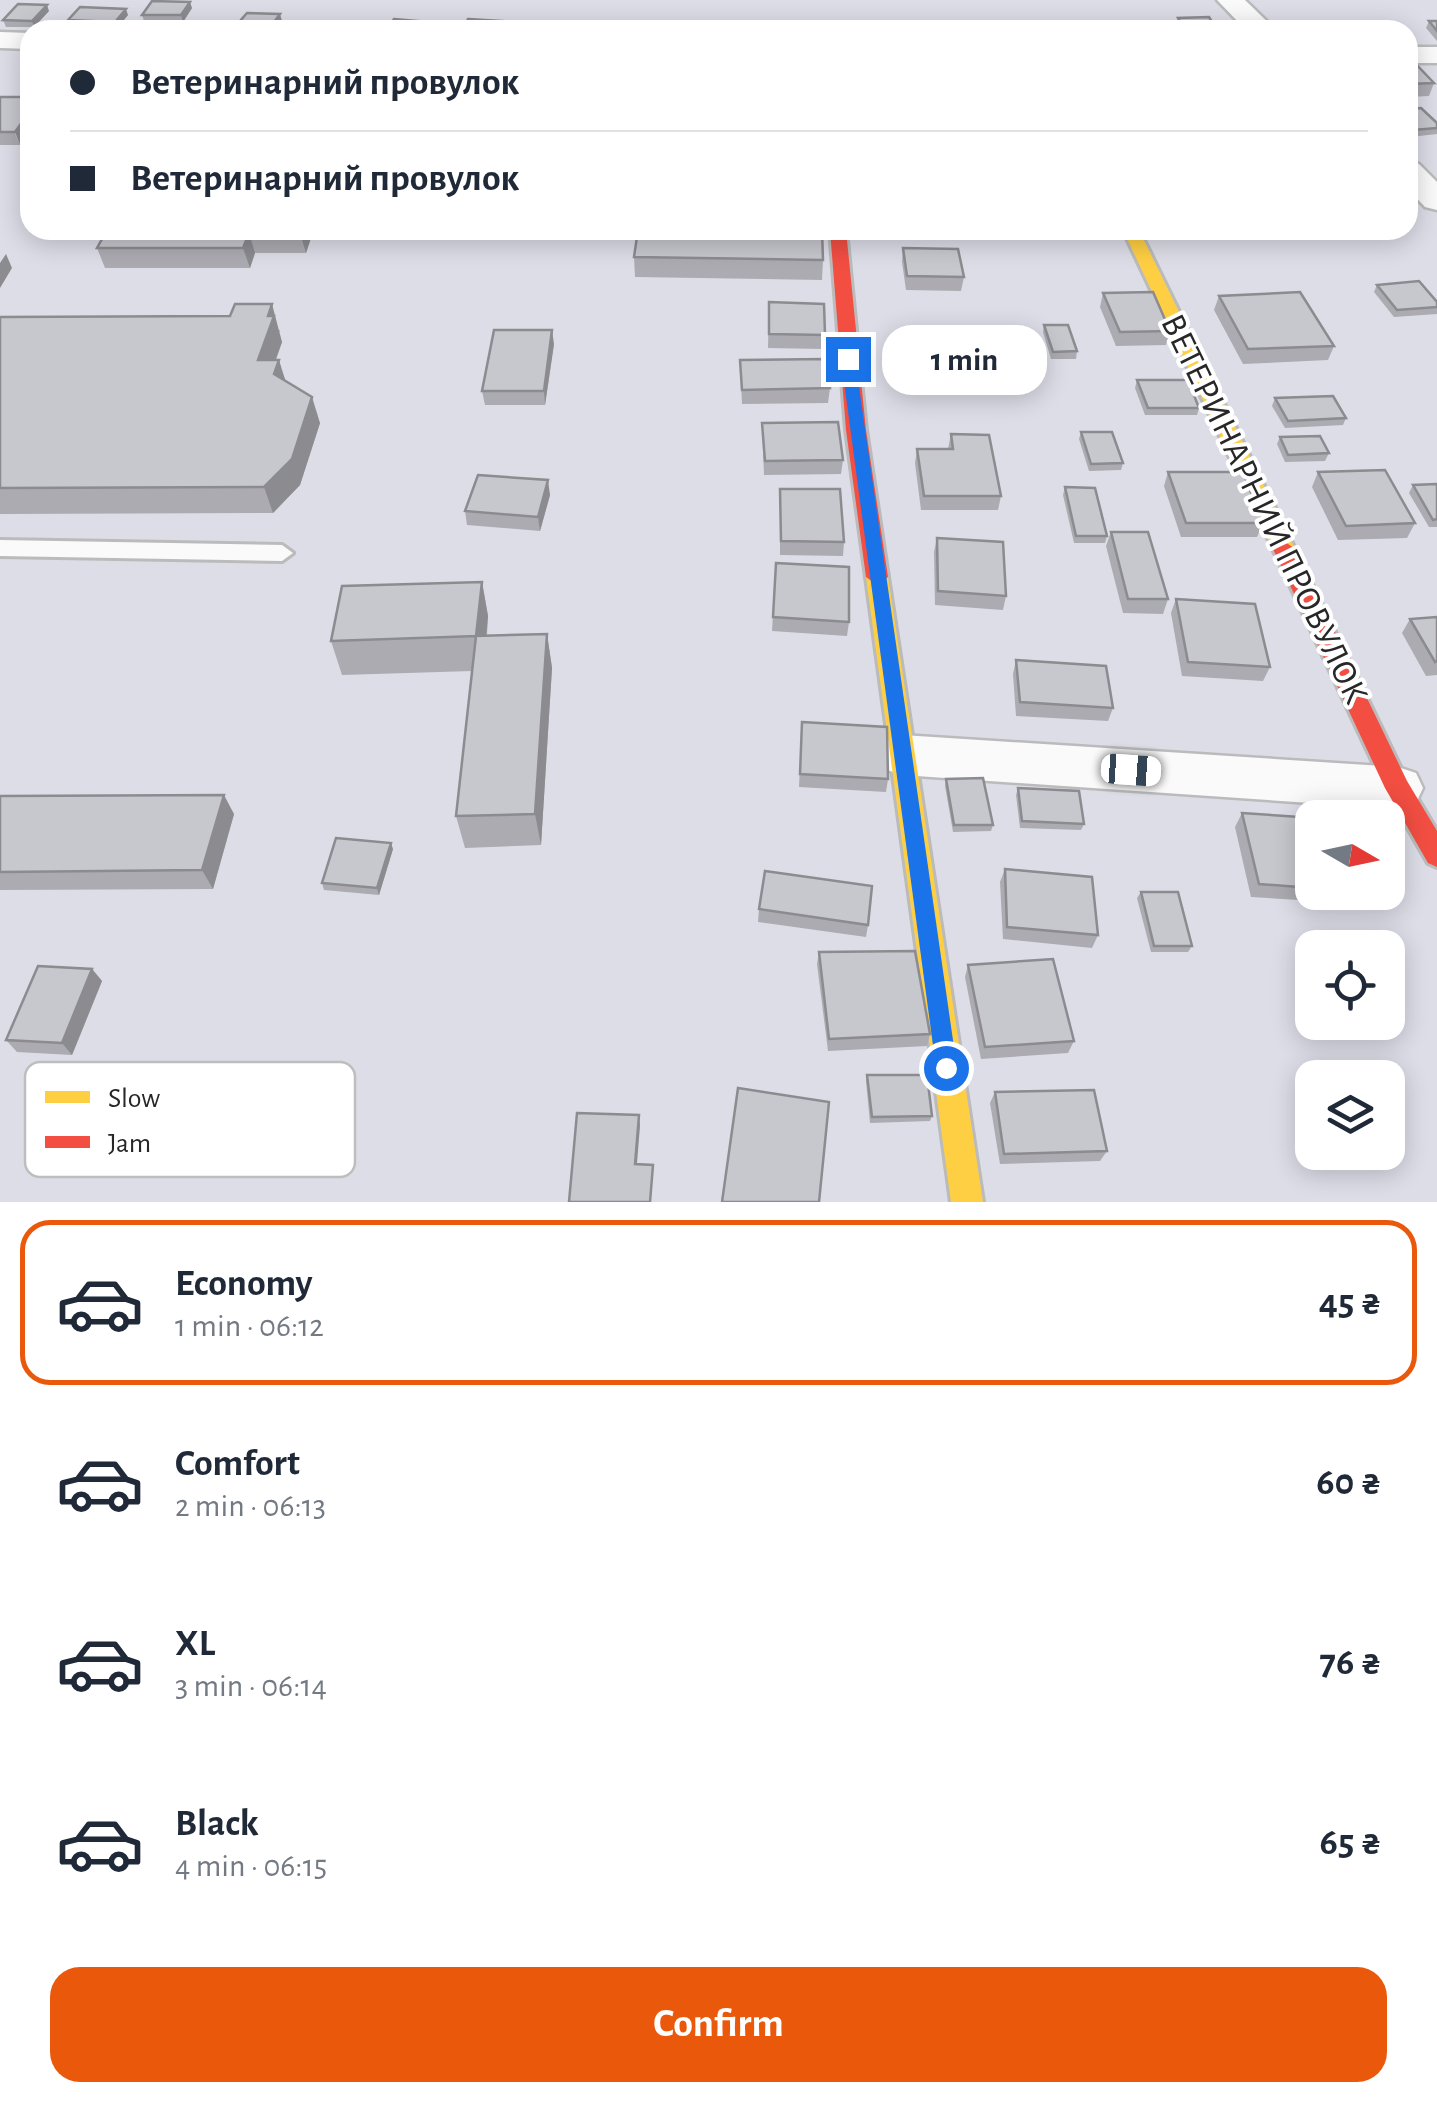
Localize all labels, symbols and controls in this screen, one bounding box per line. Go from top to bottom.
text: Ветеринарний провулок [130,64,519,102]
text: Ветеринарний провулок [130,160,519,198]
street label: ВЕТЕРИНАРНИЙ ПРОВУЛОК [1154,309,1374,709]
callout: 1 min [883,324,1048,394]
route end [826,337,871,382]
text: 1 min [931,344,998,376]
car [1100,753,1162,787]
north arrow [1295,800,1405,910]
map controls [1295,800,1405,1170]
button: locate [1295,930,1405,1040]
route start [924,1046,969,1091]
button: layers [1295,1060,1405,1170]
legend [25,1062,355,1177]
text: Slow [108,1085,160,1113]
text: Jam [108,1130,151,1158]
icon: car [55,1258,145,1348]
text: Economy [175,1265,313,1303]
text: 45 ₴ [1319,1284,1382,1322]
text: 1 min · 06:12 [175,1310,324,1342]
icon: car [55,1438,145,1528]
text: Comfort [175,1445,300,1483]
text: 60 ₴ [1316,1464,1382,1502]
text: 2 min · 06:13 [175,1490,326,1522]
icon: car [55,1618,145,1708]
text: XL [175,1625,215,1663]
text: 76 ₴ [1320,1644,1382,1682]
text: 3 min · 06:14 [175,1670,327,1702]
icon: car [55,1798,145,1888]
text: Black [175,1805,259,1843]
text: 65 ₴ [1320,1824,1382,1862]
text: 4 min · 06:15 [175,1850,327,1882]
button: Confirm [50,1967,1387,2082]

